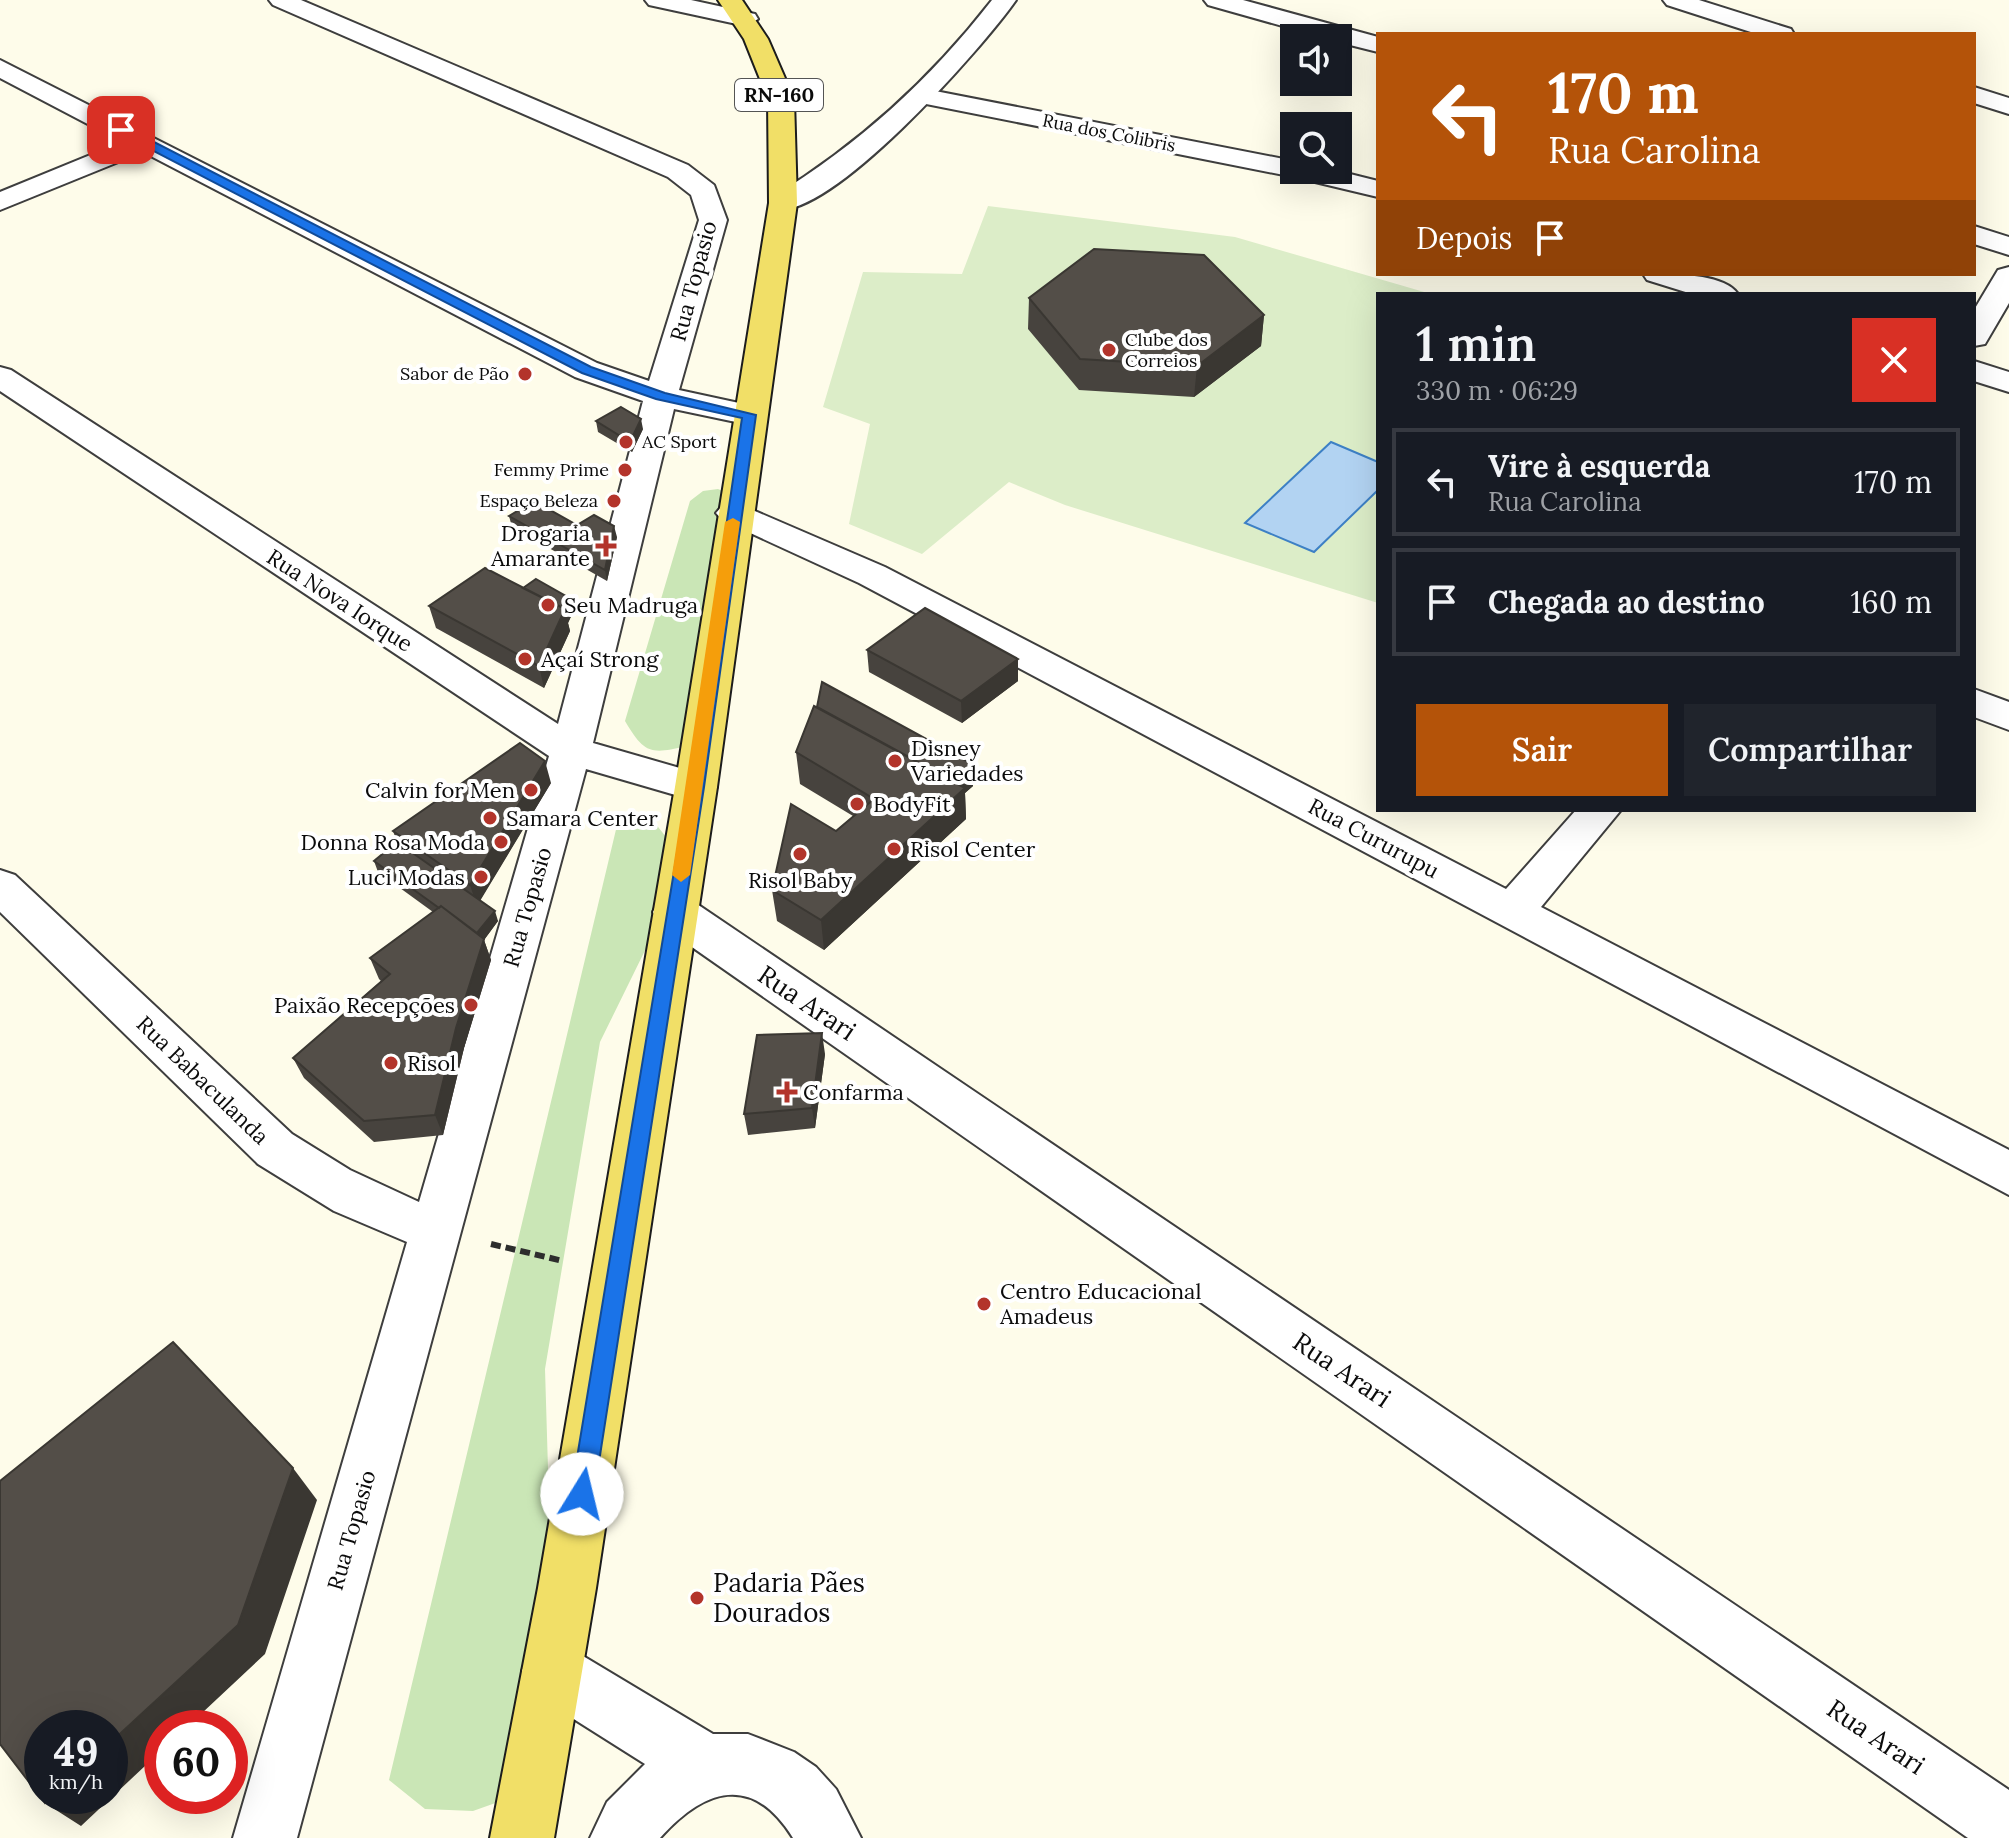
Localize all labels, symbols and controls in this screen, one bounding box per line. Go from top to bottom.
map controls [1280,24,1352,184]
button: sound [1280,24,1352,96]
text: 170 m [1548,57,1699,128]
icon: left [1416,64,1520,168]
road number: RN-160 [735,79,823,111]
pin [87,96,155,164]
icon: arrive [99,108,143,152]
street label: Rua dos Colibris [1041,108,1178,157]
button: search [1280,112,1352,184]
text: Rua Carolina [1548,127,1761,173]
icon: arrive [1528,216,1572,260]
street label: Rua Topasio [663,218,723,344]
text: Depois [1416,219,1512,257]
text: 1 min [1416,313,1536,374]
button: close [1852,318,1936,402]
place label: Clube dos Correios [1125,328,1208,372]
marker: Clube dos Correios [1100,341,1118,359]
place label: Sabor de Pão [400,362,509,385]
marker: Sabor de Pão [516,365,534,383]
text: 330 m · 06:29 [1416,374,1578,407]
place label: AC Sport [641,430,717,453]
marker: AC Sport [617,433,635,451]
text: Vire à esquerda [1488,447,1710,485]
place label: Femmy Prime [494,458,609,481]
icon: left [1420,460,1464,504]
marker: Femmy Prime [616,461,634,479]
text: 170 m [1854,463,1932,501]
text: Rua Carolina [1488,485,1642,518]
place label: Espaço Beleza [480,489,598,512]
marker: Espaço Beleza [605,492,623,510]
place label: Drogaria Amarante [490,519,590,572]
marker: Drogaria Amarante [597,537,615,555]
street label: Rua Nova Iorque [262,542,418,658]
icon: arrive [1420,580,1464,624]
text: Chegada ao destino [1488,583,1765,621]
text: 160 m [1850,583,1932,621]
place label: Seu Madruga [564,591,698,619]
marker: Seu Madruga [539,596,557,614]
place label: Açaí Strong [540,645,659,673]
marker: Açaí Strong [516,650,534,668]
button: Sair [1416,704,1668,796]
button: Compartilhar [1684,704,1936,796]
place label: Disney Variedades [910,734,1024,787]
marker: Disney Variedades [886,752,904,770]
place label: Calvin for Men [365,776,515,804]
marker: Calvin for Men [522,781,540,799]
place label: BodyFit [873,790,951,818]
street label: Rua Cururupu [1304,792,1444,884]
marker: BodyFit [848,795,866,813]
place label: Samara Center [506,804,658,832]
marker: Samara Center [481,809,499,827]
place label: Donna Rosa Moda [301,828,485,856]
marker: Donna Rosa Moda [492,833,510,851]
place label: Risol Center [910,835,1036,863]
marker: Risol Center [885,840,903,858]
street label: Rua Topasio [496,844,558,970]
marker: Risol Baby [791,845,809,863]
place label: Luci Modas [348,863,465,891]
place label: Risol Baby [748,866,852,894]
marker: Luci Modas [472,868,490,886]
street label: Rua Arari [752,958,863,1047]
place label: Paixão Recepções [274,991,455,1019]
marker: Paixão Recepções [462,996,480,1014]
street label: Rua Babaculanda [131,1010,275,1150]
place label: Risol [407,1049,456,1077]
marker: Risol [382,1054,400,1072]
place label: Confarma [803,1078,904,1106]
marker: Confarma [778,1083,796,1101]
place label: Centro Educacional Amadeus [999,1277,1201,1330]
marker: Centro Educacional Amadeus [975,1295,993,1313]
street label: Rua Arari [1287,1325,1398,1414]
position arrow [540,1452,624,1536]
street label: Rua Topasio [320,1467,382,1593]
place label: Padaria Pães Dourados [713,1566,865,1629]
marker: Padaria Pães Dourados [688,1589,706,1607]
street label: Rua Arari [1821,1692,1932,1781]
speed limit sign: 60 [144,1710,248,1814]
text: 49 [54,1726,98,1777]
text: km/h [49,1769,103,1794]

